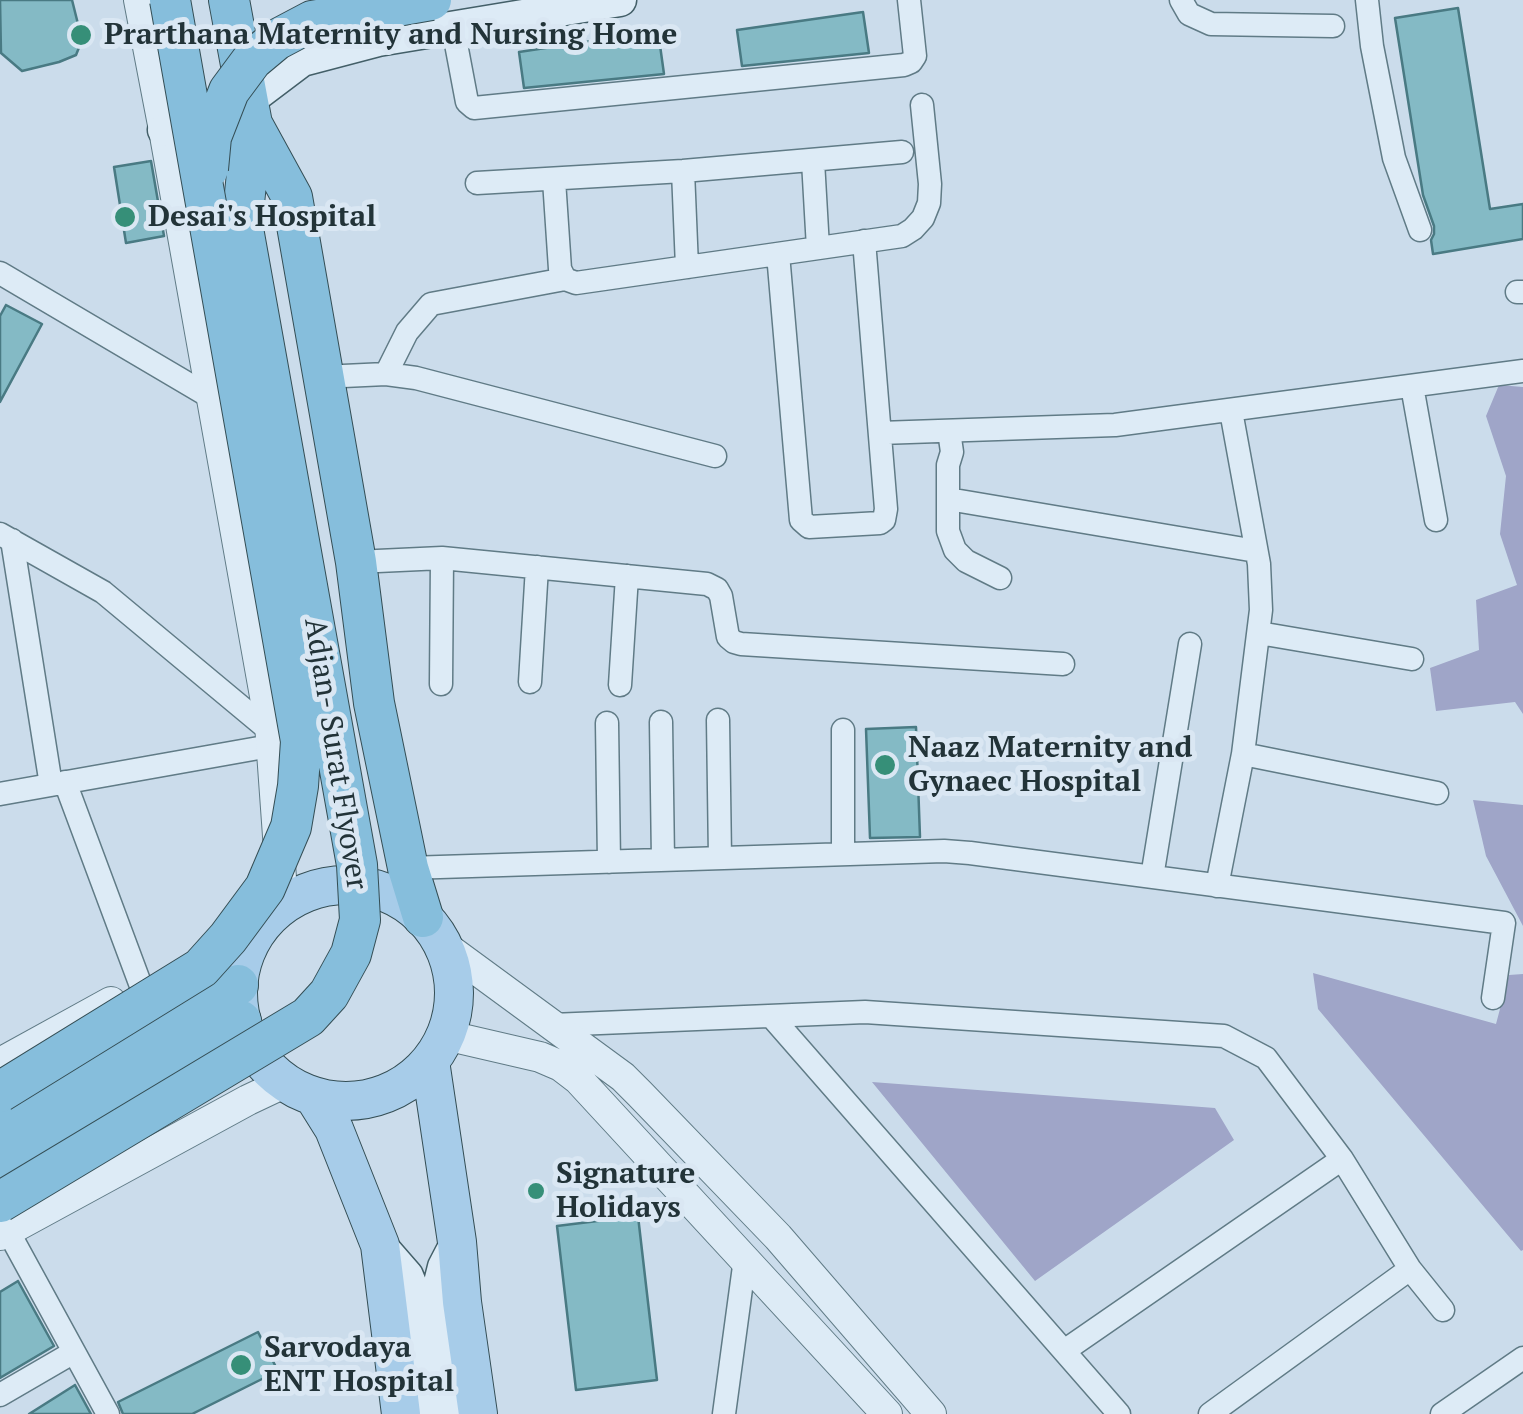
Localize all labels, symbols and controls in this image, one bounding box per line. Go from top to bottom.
place label: Prarthana Maternity and Nursing Home [104,17,677,53]
marker: Prarthana Maternity and Nursing Home [68,22,94,48]
place label: Desai's Hospital [148,199,376,235]
marker: Desai's Hospital [112,204,138,230]
street label: Adjan- Surat Flyover [296,616,374,892]
place label: Naaz Maternity and Gynaec Hospital [908,730,1192,800]
marker: Naaz Maternity and Gynaec Hospital [872,752,898,778]
place label: Signature Holidays [556,1156,695,1226]
marker: Signature Holidays [525,1180,547,1202]
place label: Sarvodaya ENT Hospital [264,1330,454,1400]
marker: Sarvodaya ENT Hospital [228,1352,254,1378]

